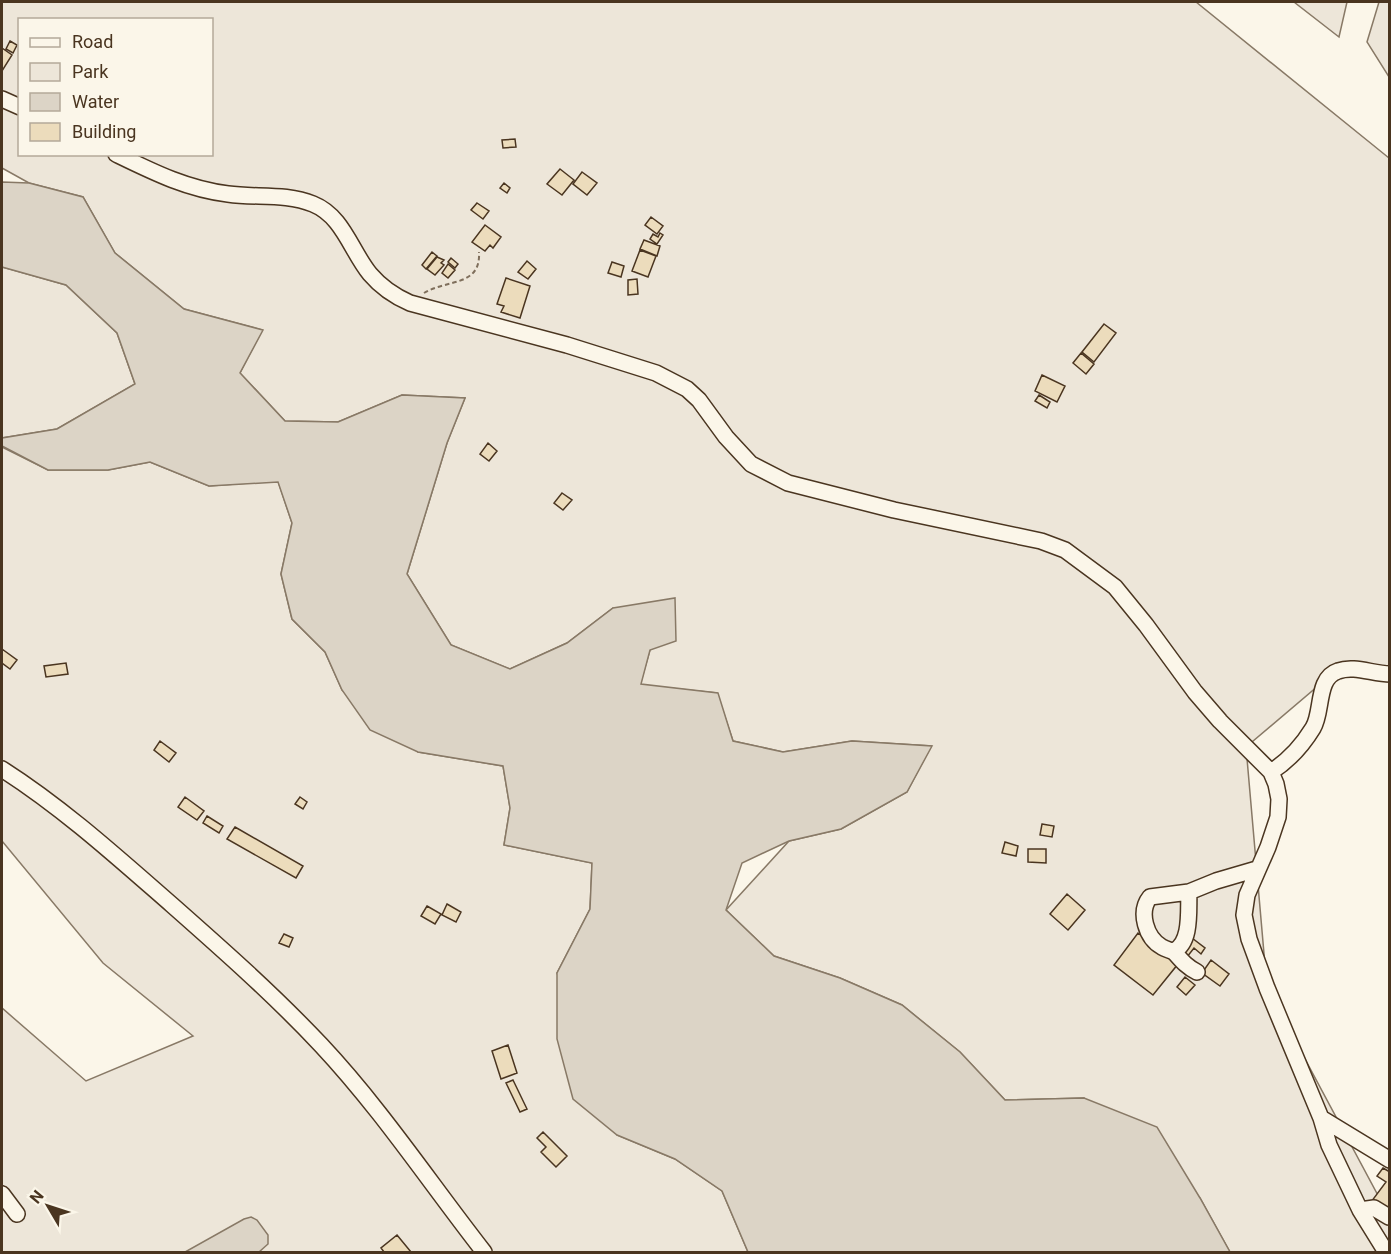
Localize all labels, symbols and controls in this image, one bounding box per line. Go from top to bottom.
legend [18,18,213,156]
text: Road [72,31,113,52]
text: Park [72,61,109,82]
text: Water [72,91,119,112]
text: Building [72,121,136,142]
north arrow [18,1176,78,1236]
text: N [26,1187,48,1207]

